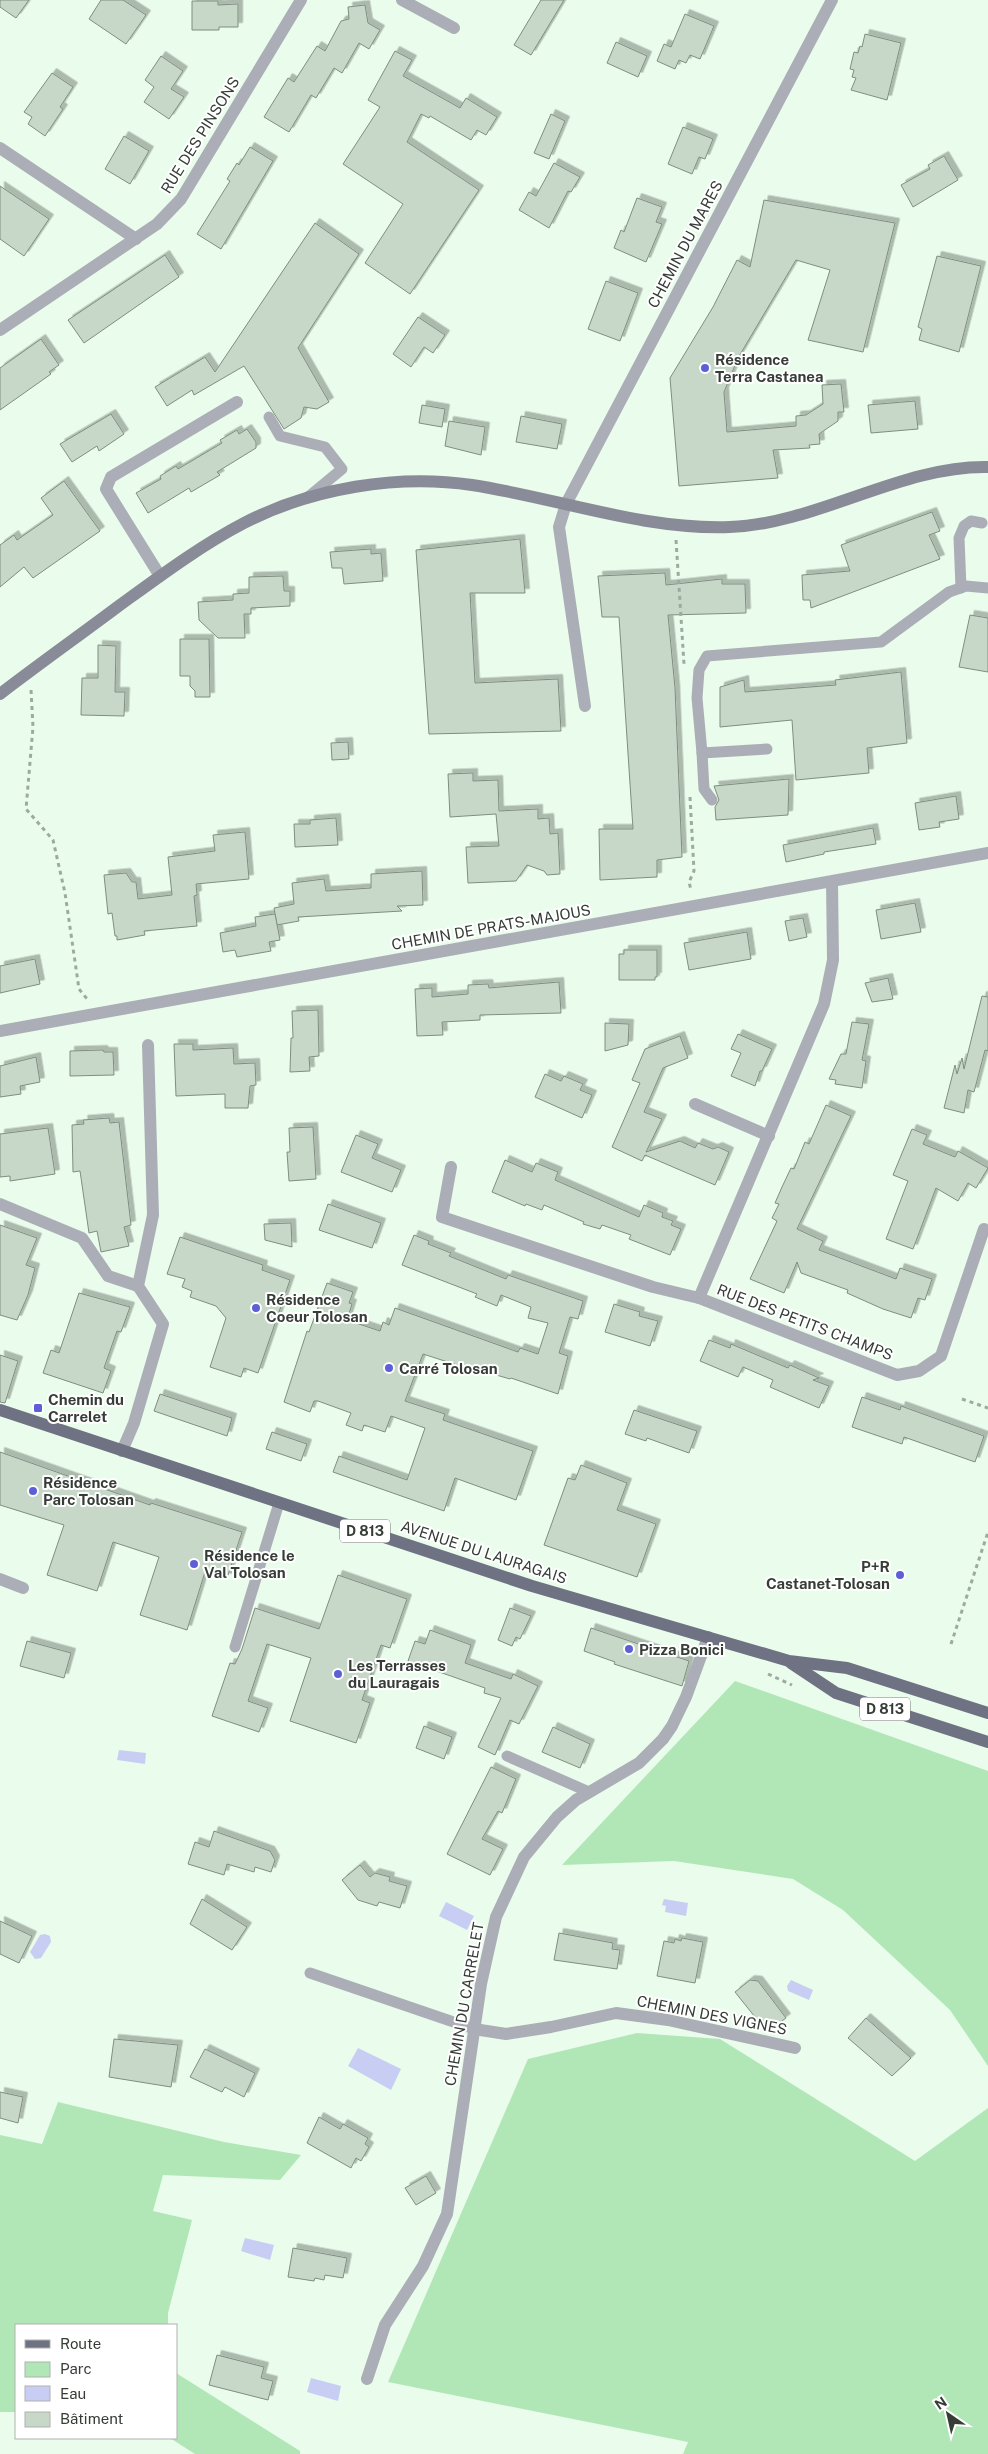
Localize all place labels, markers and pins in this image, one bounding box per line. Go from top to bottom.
place label: Résidence Terra Castanea [715,351,823,385]
marker: Résidence Terra Castanea [699,362,711,374]
place label: Résidence Coeur Tolosan [266,1291,368,1325]
marker: Résidence Coeur Tolosan [250,1302,262,1314]
place label: Carré Tolosan [399,1360,498,1377]
marker: Carré Tolosan [383,1362,395,1374]
place label: Chemin du Carrelet [48,1391,124,1425]
marker: Chemin du Carrelet [32,1402,44,1414]
place label: Résidence Parc Tolosan [43,1474,134,1508]
marker: Résidence Parc Tolosan [27,1485,39,1497]
place label: Résidence le Val Tolosan [204,1547,295,1581]
marker: Résidence le Val Tolosan [188,1558,200,1570]
place label: P+R Castanet-Tolosan [766,1558,890,1592]
marker: P+R Castanet-Tolosan [894,1569,906,1581]
place label: Pizza Bonici [639,1641,724,1658]
marker: Pizza Bonici [623,1643,635,1655]
place label: Les Terrasses du Lauragais [348,1657,446,1691]
marker: Les Terrasses du Lauragais [332,1668,344,1680]

